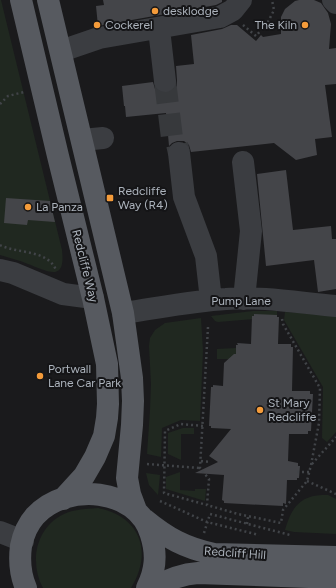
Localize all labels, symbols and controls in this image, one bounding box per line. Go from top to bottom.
place label: desklodge [163,4,219,18]
marker: desklodge [150,6,160,16]
place label: Cockerel [105,18,153,32]
place label: The Kiln [255,18,297,32]
marker: Cockerel [92,20,102,30]
marker: The Kiln [300,20,310,30]
place label: Redcliffe Way (R4) [118,184,168,212]
marker: Redcliffe Way (R4) [105,193,115,203]
place label: La Panza [36,200,83,214]
marker: La Panza [23,202,33,212]
street label: Redcliffe Way [69,228,101,305]
street label: Pump Lane [211,294,271,308]
place label: Portwall Lane Car Park [48,362,121,390]
marker: Portwall Lane Car Park [35,371,45,381]
place label: St Mary Redcliffe [268,396,317,424]
marker: St Mary Redcliffe [255,405,265,415]
street label: Redcliff Hill [204,544,266,562]

